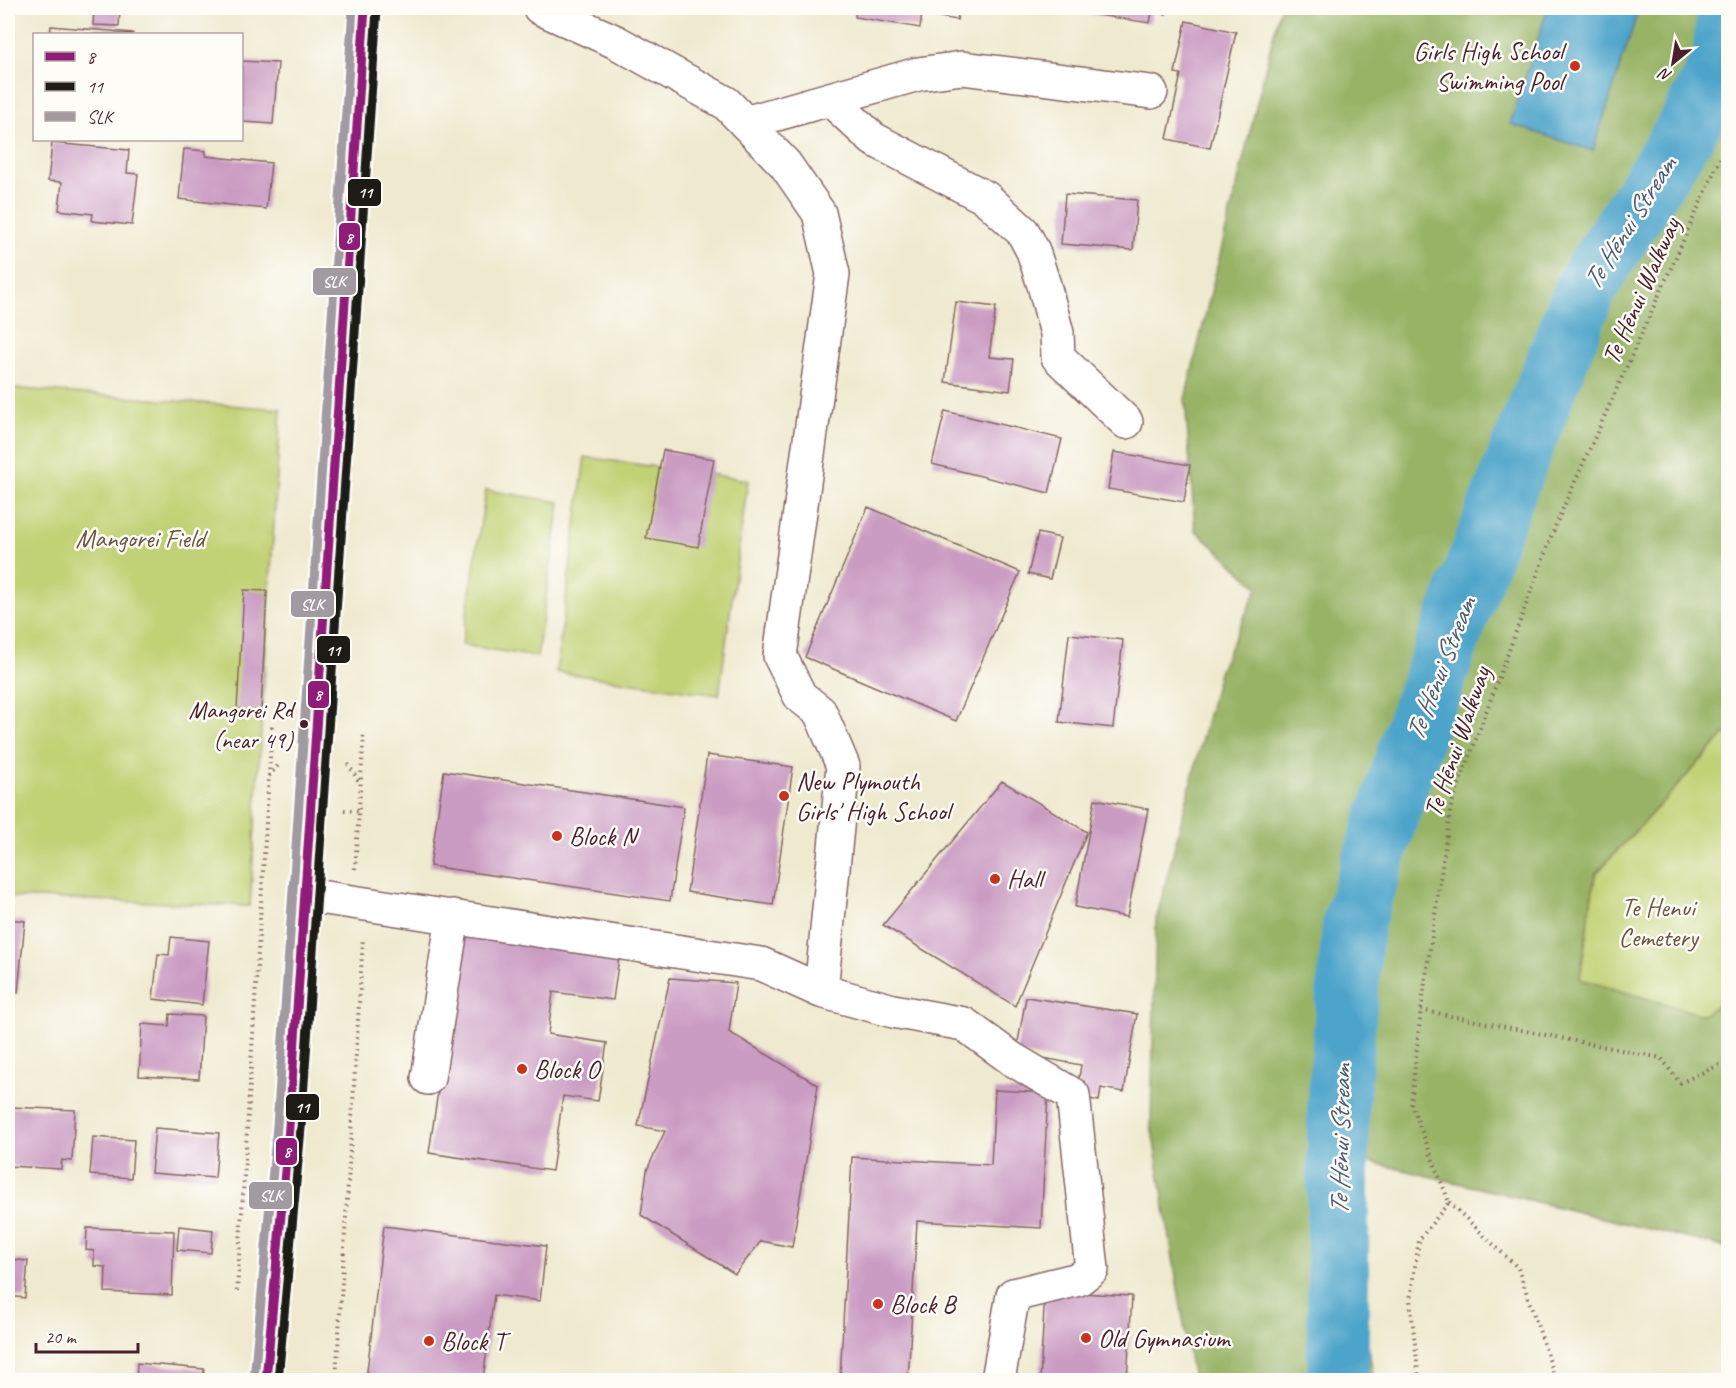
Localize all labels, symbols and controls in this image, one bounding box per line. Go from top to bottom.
legend [33,33,243,141]
north arrow [1643,33,1703,93]
place label: Girls High School Swimming Pool [1414,35,1568,98]
text: 8 [87,46,97,68]
marker: Girls High School Swimming Pool [1568,59,1582,73]
text: N [1654,62,1675,86]
text: 11 [87,76,104,98]
text: SLK [87,106,115,128]
water label: Te Hēnui Stream [1575,148,1685,296]
line badge: 11 [347,178,382,207]
text: 11 [358,183,374,203]
street label: Te Hēnui Walkway [1594,211,1689,369]
line badge: 8 [338,222,361,251]
text: 8 [345,228,354,248]
line badge: SLK [312,267,357,296]
text: SLK [323,272,348,292]
park label: Mangorei Field [76,522,208,555]
line badge: SLK [290,590,335,618]
water label: Te Hēnui Stream [1397,590,1484,745]
text: SLK [301,595,326,615]
line badge: 11 [316,635,351,664]
text: 11 [326,641,342,661]
street label: Te Hēnui Walkway [1416,661,1499,821]
line badge: 8 [307,680,330,709]
text: 8 [314,685,323,705]
place label: Mangorei Rd (near 49) [189,695,297,755]
marker: Mangorei Rd (near 49) [298,718,310,730]
place label: New Plymouth Girls' High School [796,765,955,828]
marker: New Plymouth Girls' High School [777,789,791,803]
place label: Block N [569,820,640,853]
marker: Block N [550,829,564,843]
place label: Hall [1007,863,1046,896]
marker: Hall [988,872,1002,886]
park label: Te Henui Cemetery [1618,891,1700,954]
place label: Block O [534,1053,602,1086]
marker: Block O [515,1062,529,1076]
water label: Te Hēnui Stream [1322,1062,1358,1215]
line badge: 11 [285,1093,320,1121]
text: 11 [295,1098,311,1118]
line badge: 8 [275,1137,298,1166]
text: 8 [283,1142,292,1162]
line badge: SLK [248,1181,293,1210]
text: SLK [260,1186,285,1206]
place label: Block B [890,1288,957,1321]
marker: Block B [871,1297,885,1311]
scale bar [36,1316,138,1354]
place label: Old Gymnasium [1098,1322,1232,1355]
place label: Block T [441,1325,511,1358]
text: 20 m [45,1326,78,1348]
marker: Old Gymnasium [1079,1331,1093,1345]
marker: Block T [422,1334,436,1348]

